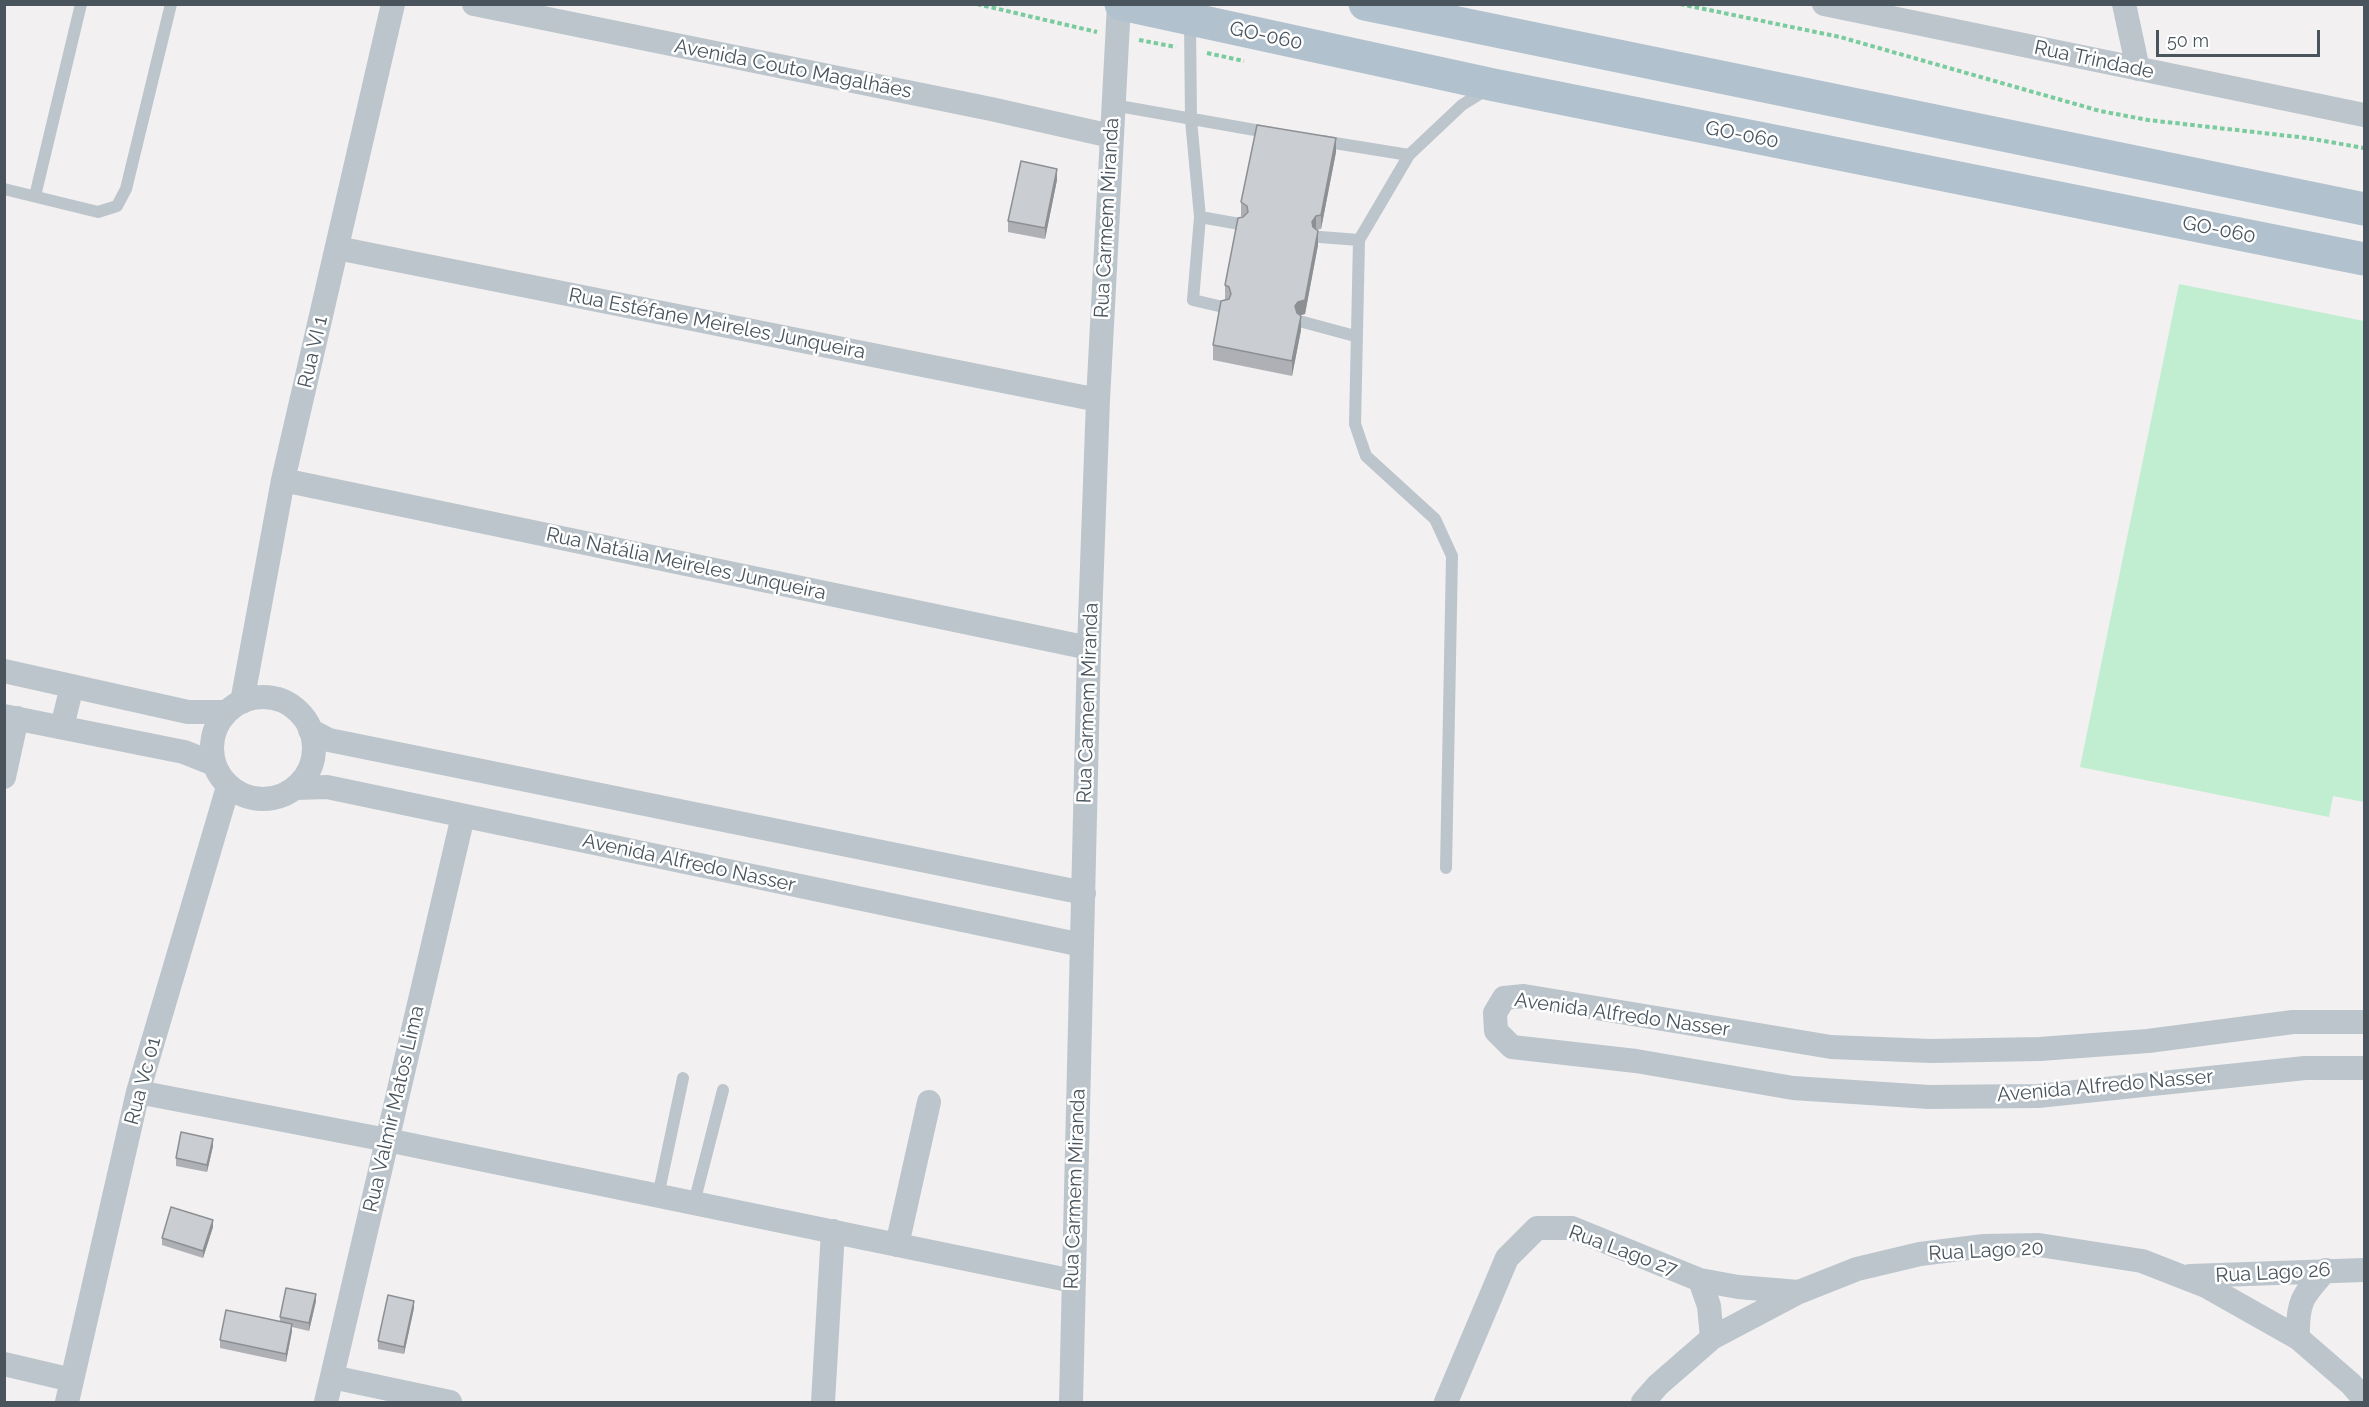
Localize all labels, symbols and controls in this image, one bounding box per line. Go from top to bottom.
street label: GO-060 [1227,17,1305,55]
scale bar [2159,18,2322,56]
text: 50 m [2167,30,2209,51]
street label: Avenida Couto Magalhães [672,34,914,104]
street label: Rua Trindade [2032,36,2156,84]
street label: GO-060 [1703,116,1781,154]
street label: Rua Carmem Miranda [1090,117,1124,319]
street label: GO-060 [2180,211,2258,249]
street label: Rua Estéfane Meireles Junqueira [567,283,867,365]
street label: Rua VI 1 [293,314,333,390]
street label: Rua Natália Meireles Junqueira [544,523,828,605]
street label: Rua Carmem Miranda [1073,602,1103,804]
street label: Avenida Alfredo Nasser [580,829,798,897]
street label: Avenida Alfredo Nasser [1513,988,1731,1042]
street label: Rua Valmir Matos Lima [359,1003,429,1215]
street label: Rua Vc 01 [120,1034,166,1128]
street label: Avenida Alfredo Nasser [1996,1065,2214,1107]
street label: Rua Carmem Miranda [1060,1088,1090,1290]
street label: Rua Lago 27 [1565,1220,1681,1282]
street label: Rua Lago 20 [1928,1236,2044,1266]
street label: Rua Lago 26 [2215,1258,2331,1288]

